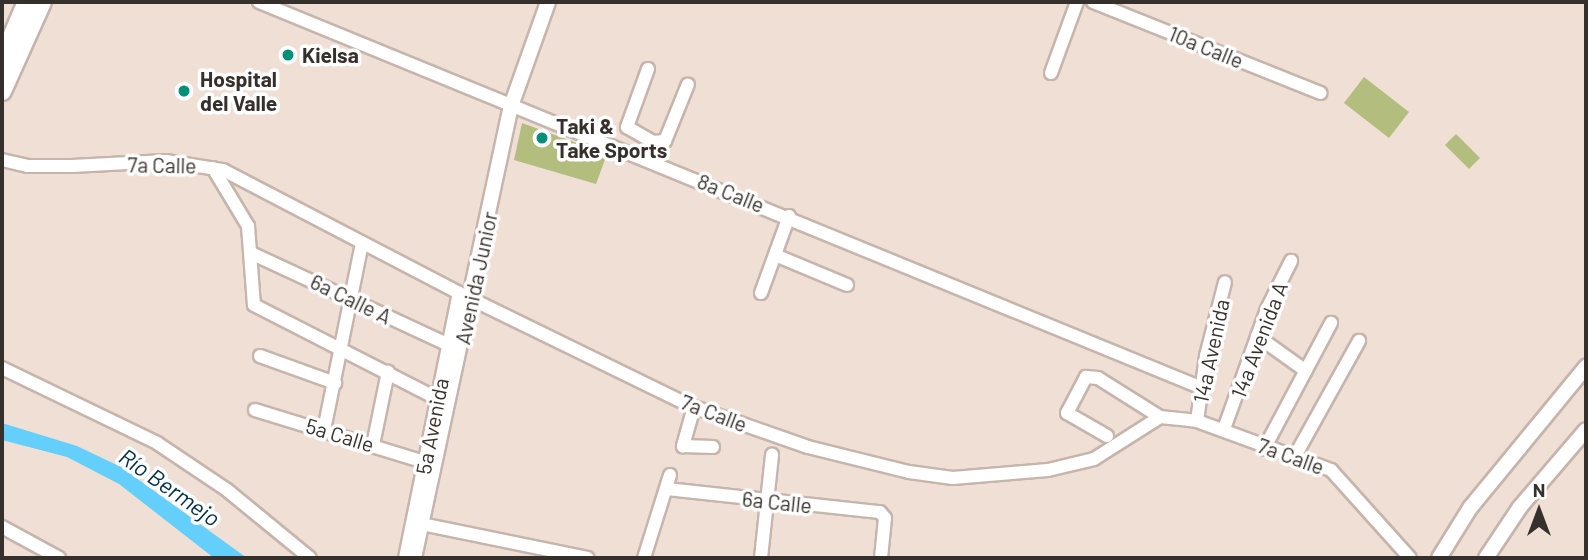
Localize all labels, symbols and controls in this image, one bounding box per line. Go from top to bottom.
street label: 10a Calle [1165,21,1247,73]
place label: Kielsa [302,42,359,68]
marker: Kielsa [280,47,296,63]
place label: Hospital del Valle [200,66,277,116]
marker: Hospital del Valle [174,81,194,101]
place label: Taki & Take Sports [556,113,667,163]
marker: Taki & Take Sports [534,130,550,146]
street label: 7a Calle [127,152,197,178]
street label: 8a Calle [694,168,768,218]
street label: Avenida Junior [450,209,502,347]
street label: 6a Calle A [306,269,396,329]
street label: 14a Avenida A [1225,278,1293,402]
street label: 14a Avenida [1188,297,1234,405]
street label: 5a Avenida [410,376,454,476]
street label: 7a Calle [677,389,751,437]
street label: 5a Calle [303,413,377,457]
street label: 7a Calle [1254,432,1328,480]
water label: Río Bermejo [114,442,226,532]
north arrow [1504,476,1574,546]
text: N [1533,478,1545,501]
street label: 6a Calle [741,486,813,518]

